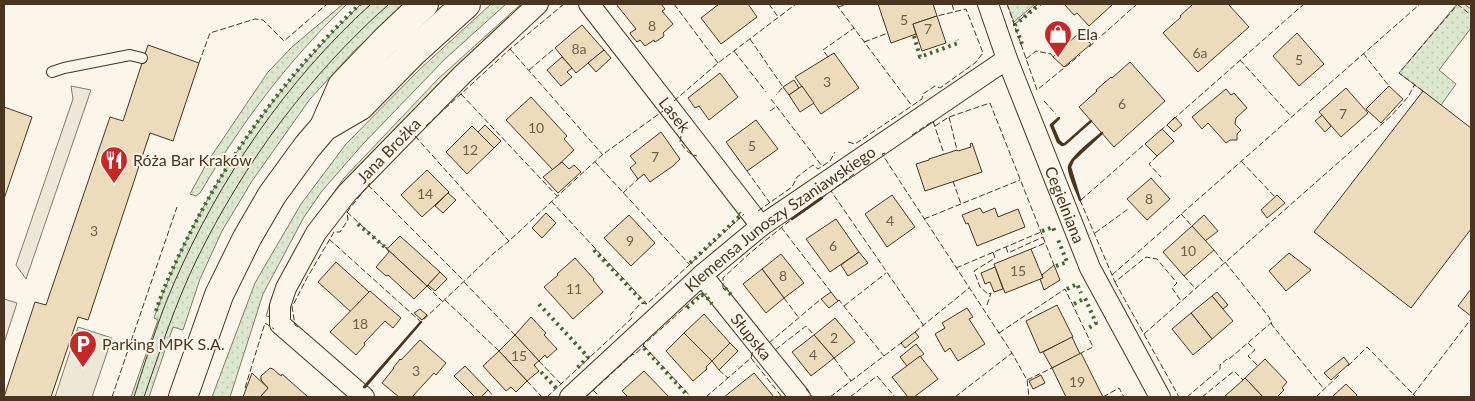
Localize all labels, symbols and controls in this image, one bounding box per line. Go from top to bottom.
house number: 5 [900,11,908,28]
house number: 8 [648,17,656,34]
shop icon: Ela [1043,19,1073,58]
house number: 7 [924,20,932,37]
place label: Ela [1077,24,1098,43]
house number: 8a [571,40,587,57]
house number: 6a [1192,44,1208,61]
house number: 5 [1295,51,1303,68]
house number: 3 [823,73,831,90]
street label: Lasek [655,93,695,137]
house number: 6 [1118,95,1126,112]
house number: 7 [1339,105,1347,122]
street label: Jana Brożka [352,114,424,187]
house number: 10 [528,119,544,136]
house number: 5 [748,137,756,154]
house number: 12 [462,141,478,158]
street label: Klemensa Junoszy Szaniawskiego [680,141,879,295]
restaurant icon: Róża Bar Kraków [99,145,129,184]
house number: 7 [651,148,659,165]
place label: Róża Bar Kraków [133,150,252,169]
street label: Cegielniana [1042,163,1089,246]
house number: 14 [417,185,433,202]
house number: 8 [1145,190,1153,207]
house number: 4 [886,212,894,229]
house number: 3 [90,222,98,239]
house number: 9 [626,232,634,249]
house number: 6 [829,237,837,254]
house number: 10 [1180,242,1196,259]
house number: 15 [1010,262,1026,279]
house number: 8 [779,267,787,284]
house number: 11 [566,280,582,297]
street label: Słupska [727,309,776,363]
house number: 18 [352,315,368,332]
parking icon: Parking MPK S.A. [68,329,98,368]
house number: 2 [830,329,838,346]
place label: Parking MPK S.A. [102,334,225,353]
house number: 4 [809,346,817,363]
house number: 15 [511,347,527,364]
house number: 3 [412,362,420,379]
house number: 19 [1069,373,1085,390]

